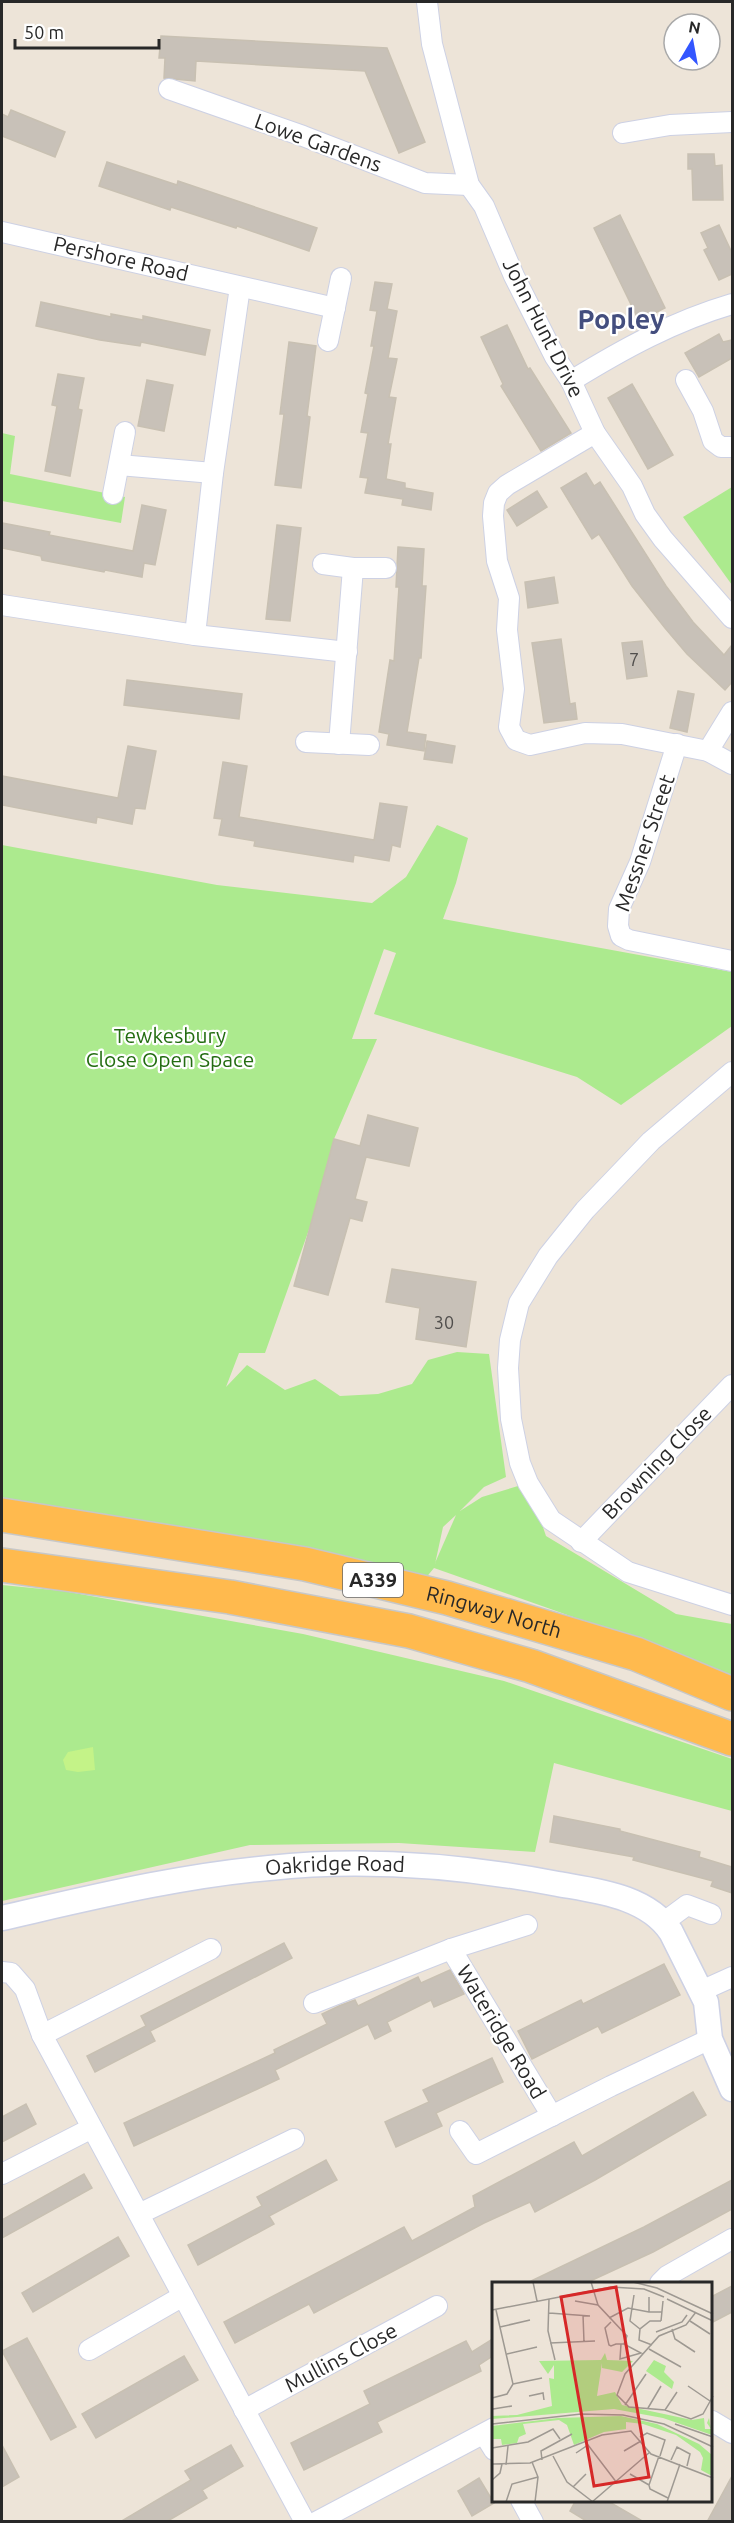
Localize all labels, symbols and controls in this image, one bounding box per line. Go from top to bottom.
scale bar [15,12,159,50]
north arrow [662,12,722,72]
text: N [687,17,702,37]
text: 50 m [24,22,64,42]
street label: Lowe Gardens [252,108,385,176]
street label: Pershore Road [51,231,191,285]
street label: John Hunt Drive [499,254,589,401]
district label: Popley [577,304,665,334]
house number: 7 [629,649,639,669]
street label: Messner Street [609,771,679,914]
park label: Tewkesbury Close Open Space [86,1023,254,1071]
house number: 30 [434,1312,454,1332]
street label: Browning Close [597,1401,716,1524]
road number: A339 [343,1563,403,1597]
street label: Ringway North [424,1581,565,1642]
street label: Oakridge Road [264,1851,406,1879]
street label: Wateridge Road [452,1960,551,2103]
inset map [492,2282,713,2502]
street label: Mullins Close [280,2317,401,2397]

